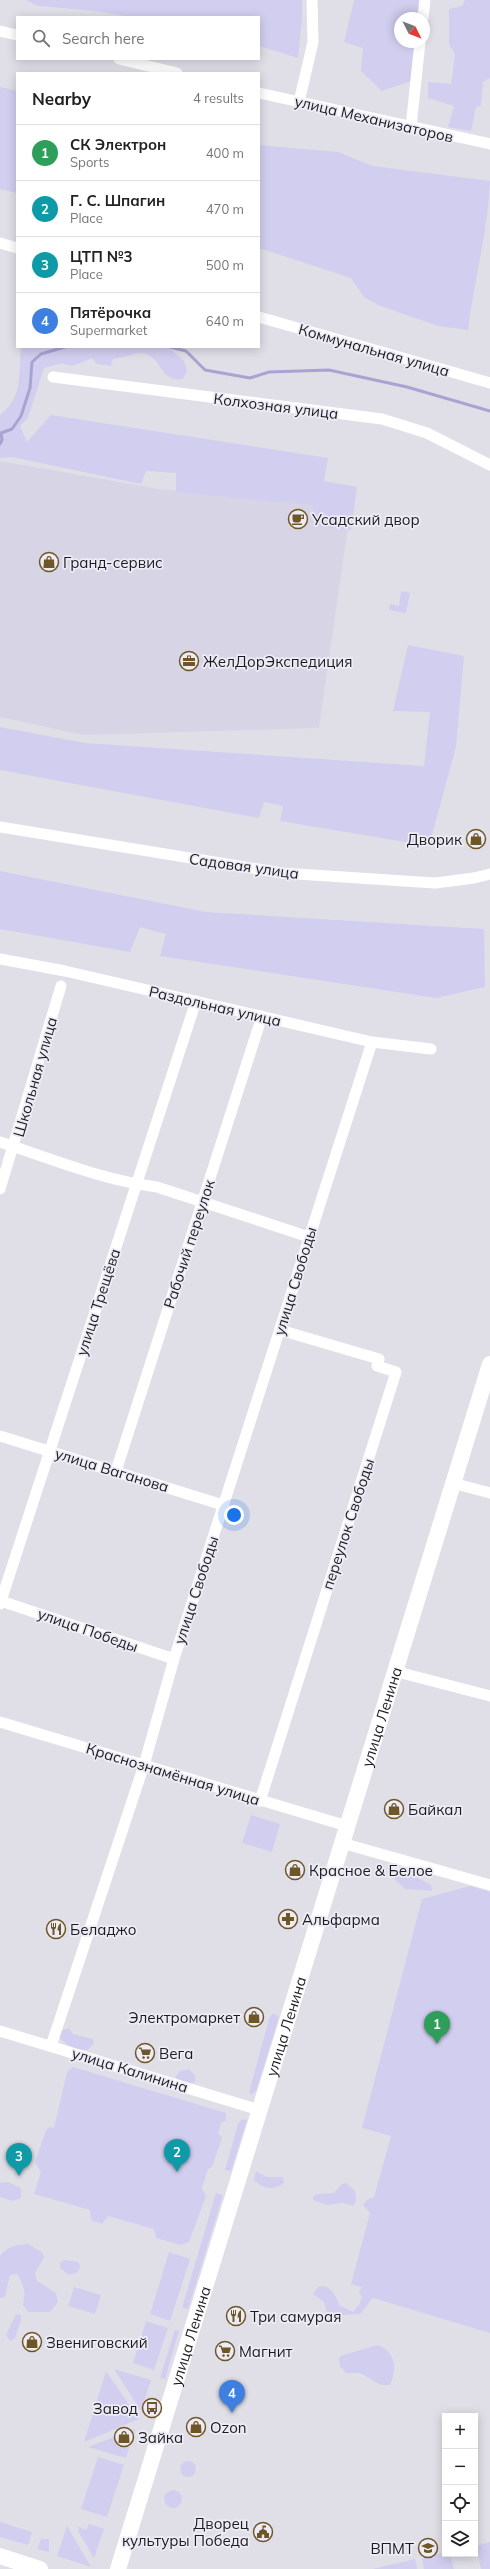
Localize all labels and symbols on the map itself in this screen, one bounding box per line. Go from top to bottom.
north arrow [394,12,430,48]
street label: улица Механизаторов [293,91,455,147]
street label: Коммунальная улица [296,319,452,381]
street label: Колхозная улица [213,389,339,423]
cafe icon: Усадский двор [287,508,309,530]
place label: Усадский двор [311,510,420,529]
shop icon: Гранд-сервис [38,551,60,573]
place label: Гранд-сервис [63,553,163,572]
office icon: ЖелДорЭкспедиция [178,650,200,672]
place label: ЖелДорЭкспедиция [203,652,352,671]
shop icon: Дворик [465,828,487,850]
place label: Дворик [407,830,463,849]
street label: Садовая улица [188,849,300,883]
street label: Раздольная улица [147,982,283,1030]
street label: Школьная улица [9,1015,61,1139]
street label: Рабочий переулок [159,1176,219,1311]
street label: улица Свободы [269,1224,321,1338]
street label: улица Трещёва [72,1246,124,1358]
street label: улица Ваганова [53,1444,171,1496]
street label: переулок Свободы [318,1456,378,1592]
your location [224,1505,244,1525]
street label: улица Свободы [170,1533,222,1647]
street label: улица Победы [35,1604,141,1656]
street label: улица Ленина [357,1664,405,1769]
street label: Краснознамённая улица [84,1739,262,1809]
shop icon: Байкал [383,1798,405,1820]
place label: Байкал [408,1800,462,1819]
shop icon: Красное & Белое [284,1859,306,1881]
place label: Красное & Белое [309,1861,433,1880]
pharmacy icon: Альфарма [277,1908,299,1930]
place label: Альфарма [302,1910,380,1929]
restaurant icon: Беладжо [45,1918,67,1940]
place label: Беладжо [70,1920,136,1939]
street label: улица Ленина [261,1974,310,2079]
shop icon: Электромаркет [243,2006,265,2028]
place label: Электромаркет [128,2008,240,2027]
pin: 1 [424,2011,450,2044]
supermarket icon: Вега [134,2042,156,2064]
street label: улица Калинина [70,2043,190,2097]
place label: Вега [159,2044,193,2063]
pin: 2 [164,2139,190,2172]
pin: 3 [6,2143,32,2176]
street label: улица Ленина [166,2284,214,2388]
restaurant icon: Три самурая [225,2305,247,2327]
place label: Три самурая [250,2307,341,2326]
shop icon: Звениговский [21,2331,43,2353]
place label: Звениговский [46,2333,148,2352]
supermarket icon: Магнит [214,2340,236,2362]
place label: Магнит [239,2342,293,2361]
pin: 4 [219,2380,245,2413]
bus stop icon: Завод [141,2397,163,2419]
place label: Завод [93,2399,138,2418]
shop icon: Ozon [185,2416,207,2438]
place label: Ozon [210,2418,247,2437]
shop icon: Зайка [113,2426,135,2448]
place label: Зайка [138,2428,183,2447]
place label: Дворец культуры Победа [122,2514,249,2550]
public building icon: Дворец культуры Победа [252,2521,274,2543]
school or university icon: ВПМТ [417,2537,439,2559]
place label: ВПМТ [370,2539,414,2558]

